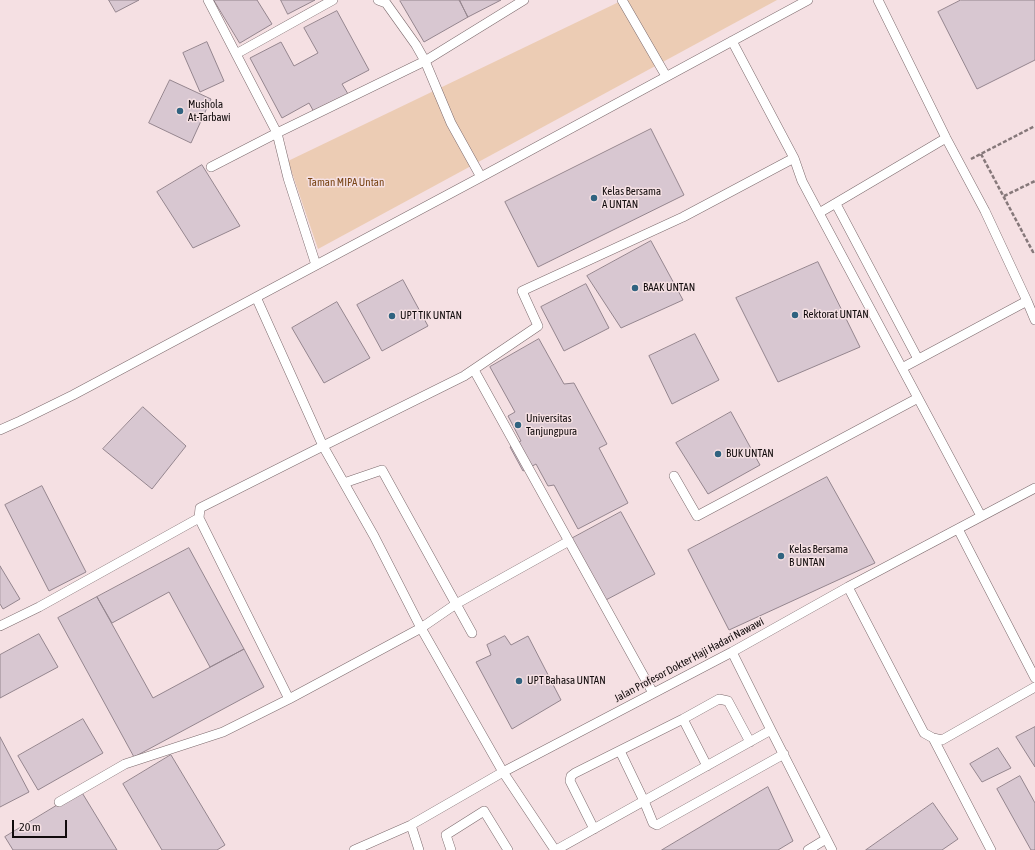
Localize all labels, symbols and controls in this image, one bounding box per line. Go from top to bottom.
place label: Mushola At-Tarbawi [188,98,231,124]
marker: Mushola At-Tarbawi [175,106,185,116]
park label: Taman MIPA Untan [308,176,384,190]
place label: Kelas Bersama A UNTAN [602,185,661,211]
marker: Kelas Bersama A UNTAN [589,193,599,203]
place label: BAAK UNTAN [643,281,695,295]
marker: BAAK UNTAN [630,283,640,293]
place label: Rektorat UNTAN [803,308,869,322]
place label: UPT TIK UNTAN [400,309,462,323]
marker: Rektorat UNTAN [790,310,800,320]
marker: UPT TIK UNTAN [387,311,397,321]
place label: Universitas Tanjungpura [526,412,577,438]
marker: Universitas Tanjungpura [513,420,523,430]
place label: BUK UNTAN [726,447,774,461]
marker: BUK UNTAN [713,449,723,459]
place label: Kelas Bersama B UNTAN [789,543,848,569]
marker: Kelas Bersama B UNTAN [776,551,786,561]
street label: Jalan Profesor Dokter Haji Hadari Nawawi [612,615,766,705]
place label: UPT Bahasa UNTAN [527,674,606,688]
marker: UPT Bahasa UNTAN [514,676,524,686]
scale bar [14,812,69,838]
text: 20 m [19,820,41,834]

